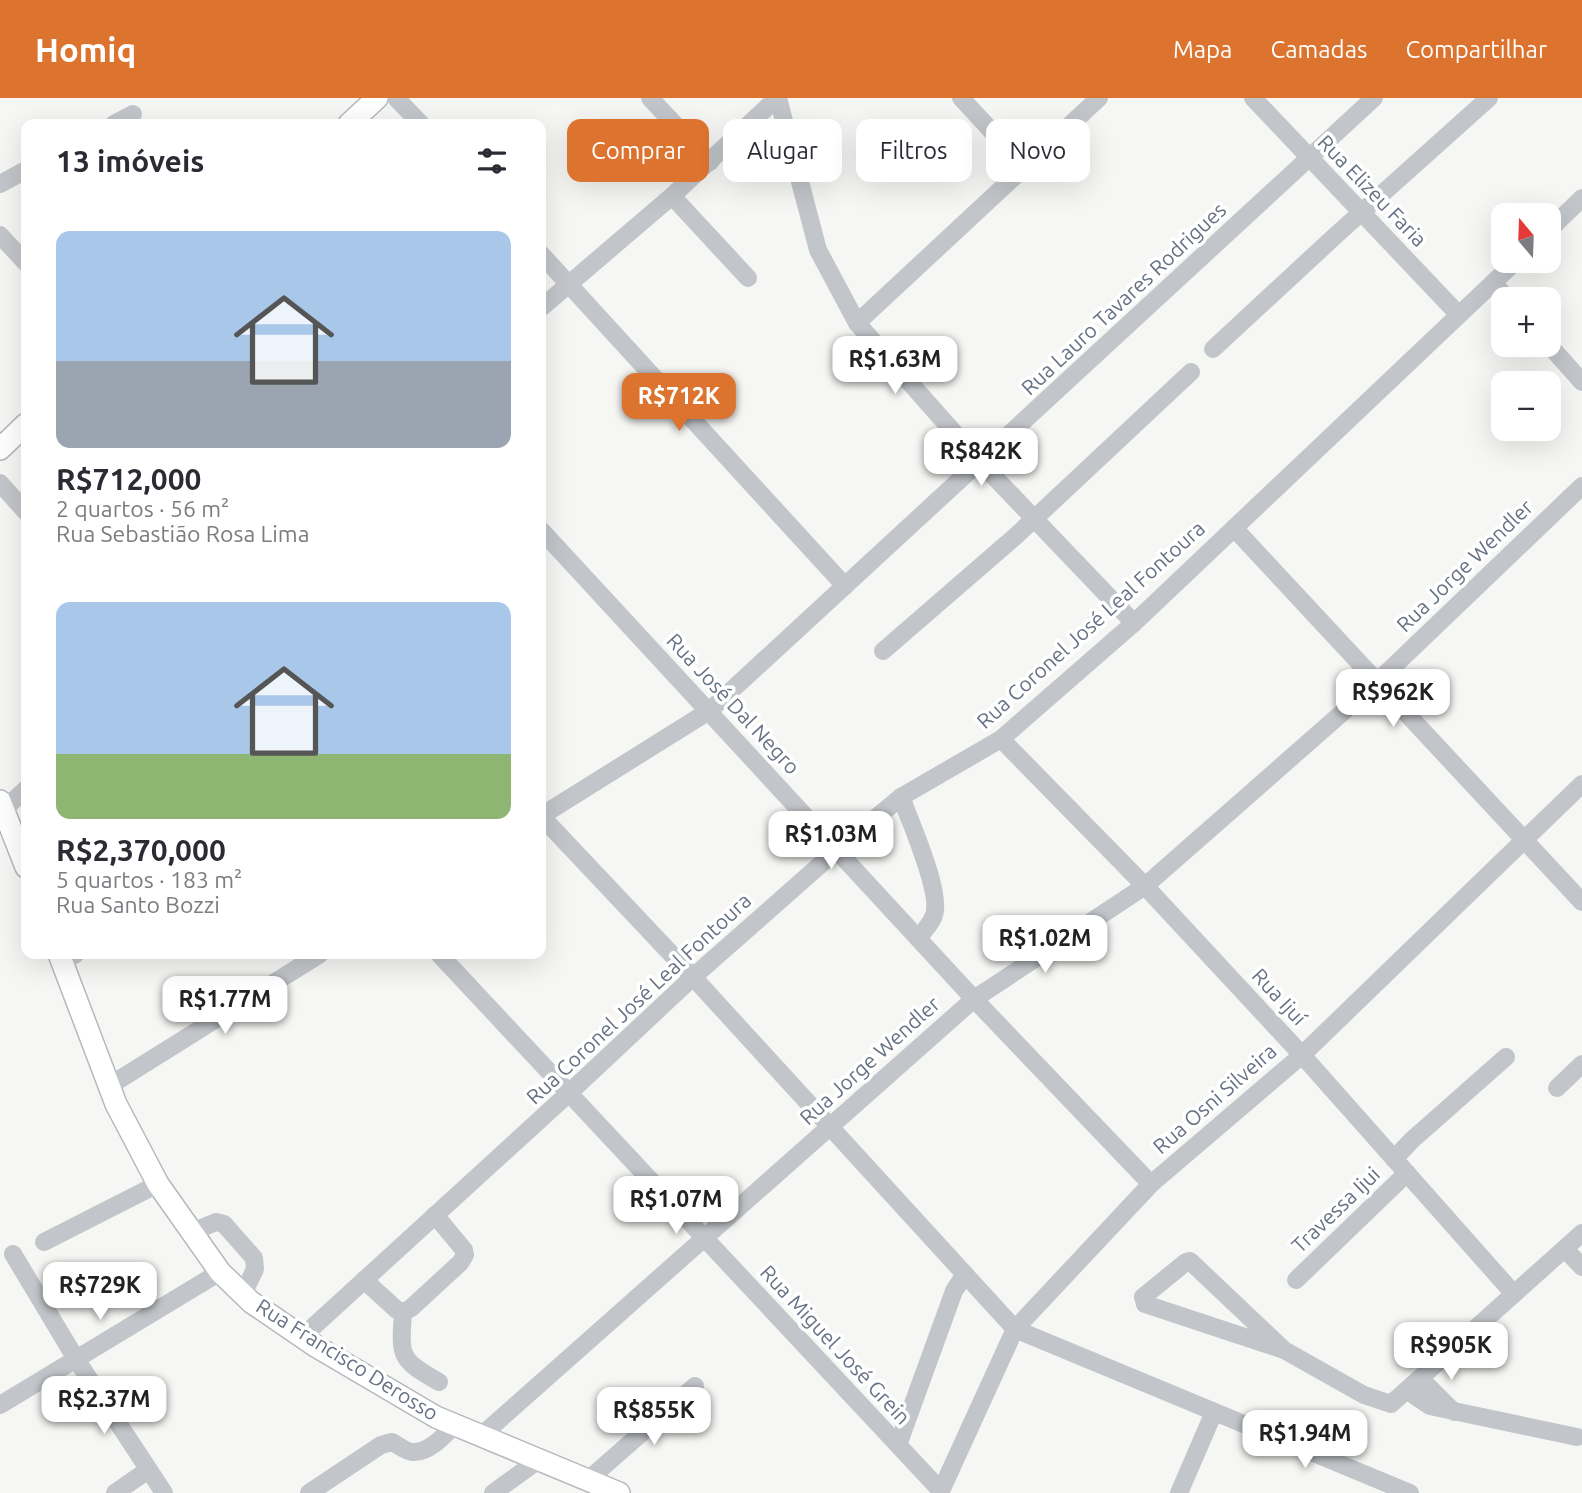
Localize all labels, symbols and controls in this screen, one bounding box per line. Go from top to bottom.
text: Homiq [35,31,136,68]
text: Mapa [1173,36,1232,63]
text: Camadas [1270,36,1367,63]
text: Compartilhar [1405,36,1547,63]
chip: Comprar [567,119,709,182]
chip: Alugar [723,119,842,182]
chip: Filtros [856,119,972,182]
chip: Novo [986,119,1090,182]
street label: Rua Elizeu Faria [1313,130,1432,251]
icon: filters [473,142,511,180]
text: 13 imóveis [56,144,204,178]
street label: Rua Lauro Tavares Rodrigues [1016,197,1231,399]
north arrow [1491,203,1561,273]
map controls [1491,203,1561,441]
icon: home [221,277,347,403]
button: + [1491,287,1561,357]
pin: R$1.63M [830,336,960,396]
text: R$1.63M [848,346,942,371]
button: − [1491,371,1561,441]
pin: R$712K [622,374,736,433]
text: R$712K [638,383,720,408]
pin: R$842K [924,428,1038,488]
text: R$842K [940,438,1022,463]
text: R$712,000 [56,462,202,496]
street label: Rua Jorge Wendler [1391,494,1537,636]
text: 2 quartos · 56 m² [56,496,229,521]
street label: Rua Coronel José Leal Fontoura [972,516,1209,733]
text: Rua Sebastião Rosa Lima [56,521,310,546]
street label: Rua José Dal Negro [662,628,805,779]
icon: home [221,648,347,774]
pin: R$962K [1336,670,1450,729]
text: R$962K [1352,679,1434,704]
pin: R$1.03M [766,812,896,871]
text: R$1.03M [784,821,878,846]
text: R$2,370,000 [56,833,226,867]
text: 5 quartos · 183 m² [56,867,242,892]
street label: Rua Coronel José Leal Fontoura [521,888,755,1109]
text: Rua Santo Bozzi [56,892,220,917]
pin: R$1.02M [980,916,1110,975]
text: R$1.02M [998,925,1092,950]
street label: Rua Ijuí [1248,963,1312,1030]
pin: R$1.77M [160,976,290,1036]
text: R$1.77M [178,986,272,1011]
street label: Rua Jorge Wendler [795,991,944,1129]
street label: Rua Osni Silveira [1148,1038,1281,1158]
street label: Travessa Ijui [1286,1161,1384,1257]
pin: R$1.07M [611,1176,741,1236]
text: R$1.07M [629,1186,723,1211]
street label: Rua Miguel José Grein [756,1260,916,1429]
pin: R$729K [43,1262,157,1322]
text: R$729K [59,1272,141,1297]
street label: Rua Francisco Derosso [252,1293,443,1425]
pin: R$905K [1394,1322,1508,1382]
text: R$905K [1410,1332,1492,1357]
pin: R$2.37M [39,1376,169,1436]
text: R$2.37M [57,1386,151,1411]
pin: R$855K [597,1388,711,1447]
text: R$855K [613,1397,695,1422]
pin: R$1.94M [1240,1410,1370,1470]
text: R$1.94M [1258,1420,1352,1445]

